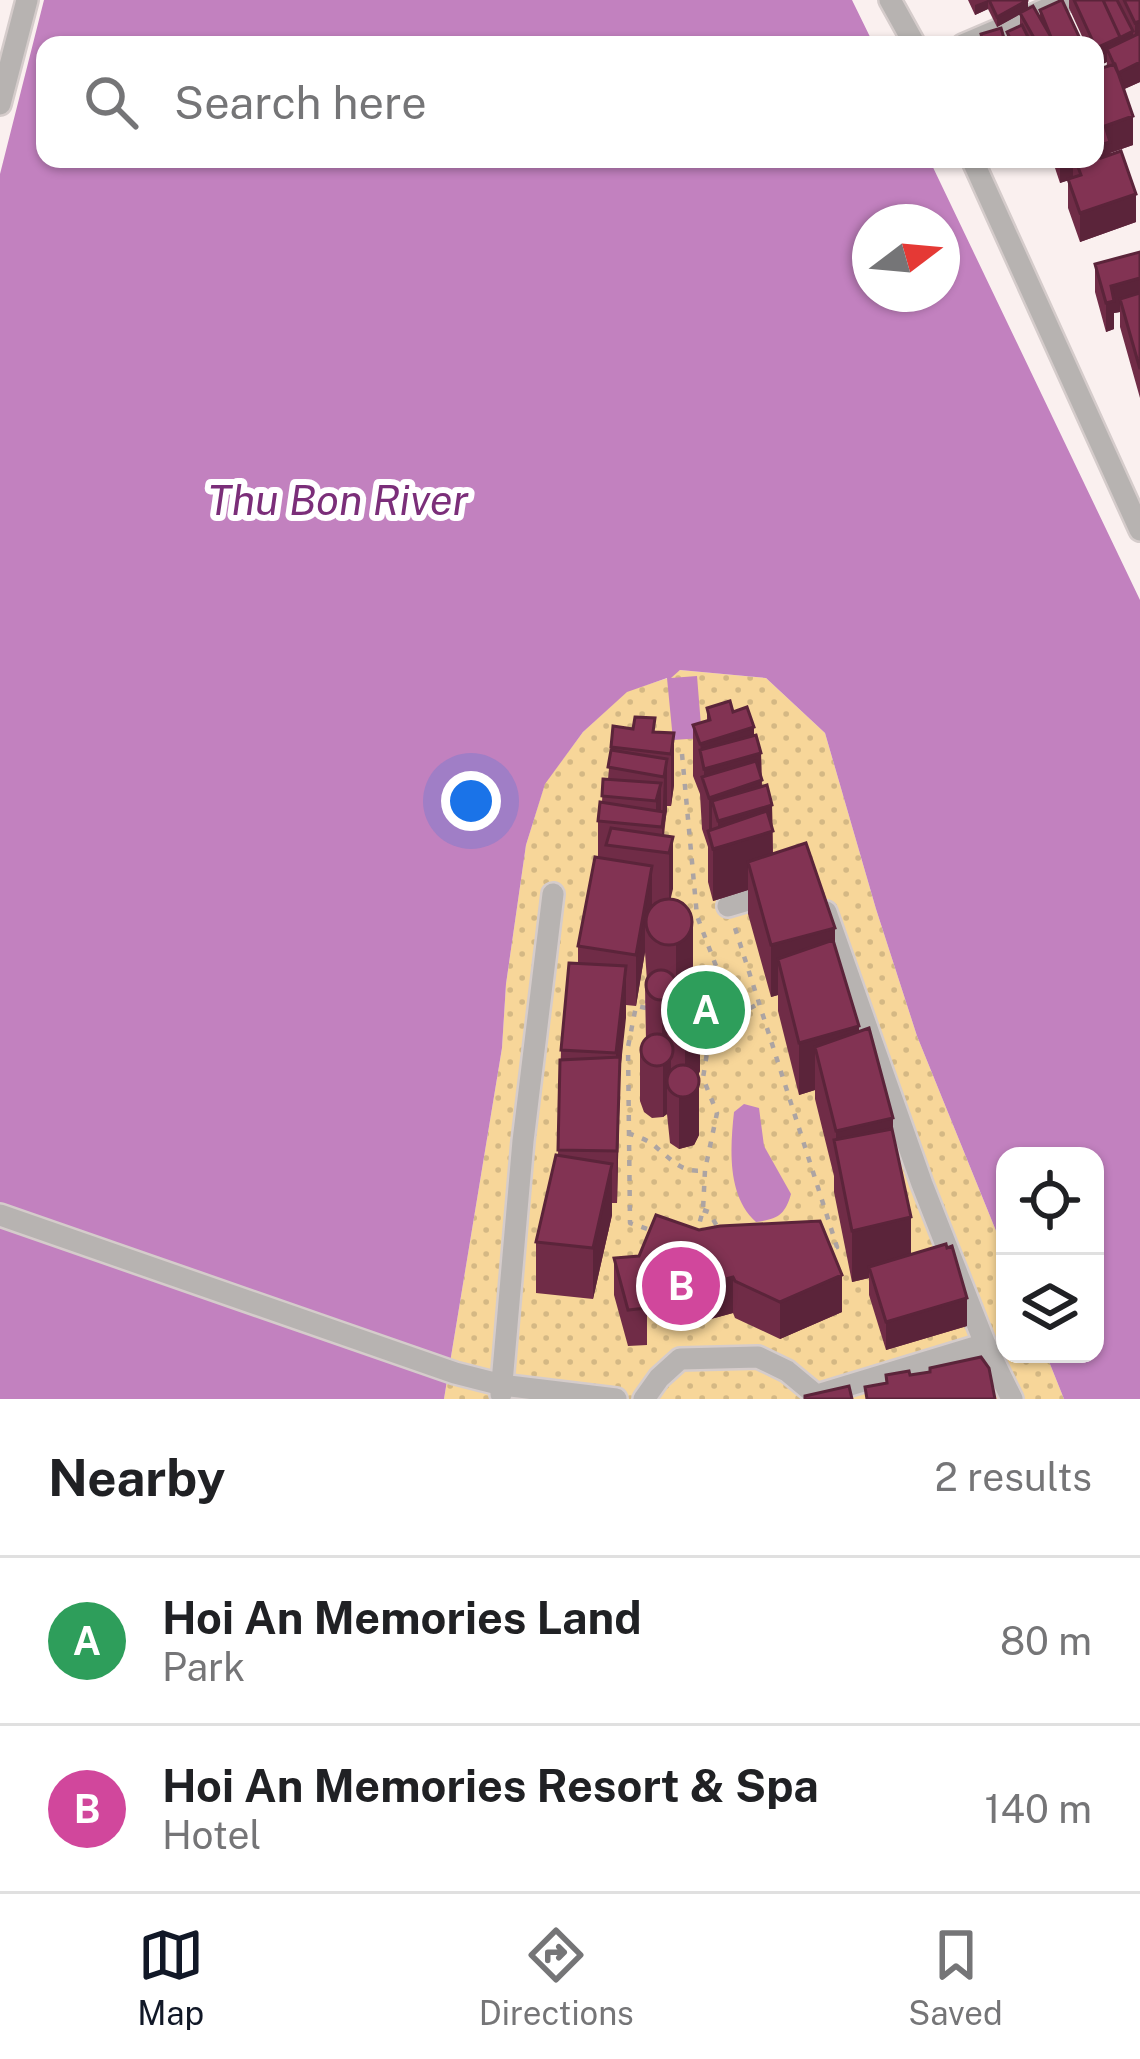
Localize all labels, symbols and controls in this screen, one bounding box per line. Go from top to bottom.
search box [36,36,1104,168]
icon: search [78,69,144,135]
text: Search here [174,76,427,129]
north arrow [852,204,960,312]
water label: Thu Bon River [208,475,470,524]
your location [441,771,501,831]
pin: A [667,965,745,1055]
map controls [996,1147,1104,1363]
button: locate [996,1147,1104,1255]
pin: B [642,1241,720,1331]
button: layers [996,1255,1104,1363]
text: Nearby [48,1448,225,1507]
text: 2 results [935,1454,1092,1500]
text: Hoi An Memories Land [162,1591,642,1644]
text: A [73,1618,101,1664]
text: 80 m [1000,1618,1092,1664]
text: Park [162,1644,245,1690]
text: Hoi An Memories Resort & Spa [162,1759,819,1812]
text: B [74,1786,100,1832]
text: 140 m [985,1786,1092,1832]
text: Hotel [162,1812,261,1858]
tab: Map [137,1922,204,2032]
tab: Directions [479,1922,634,2032]
tab: Saved [908,1922,1003,2032]

